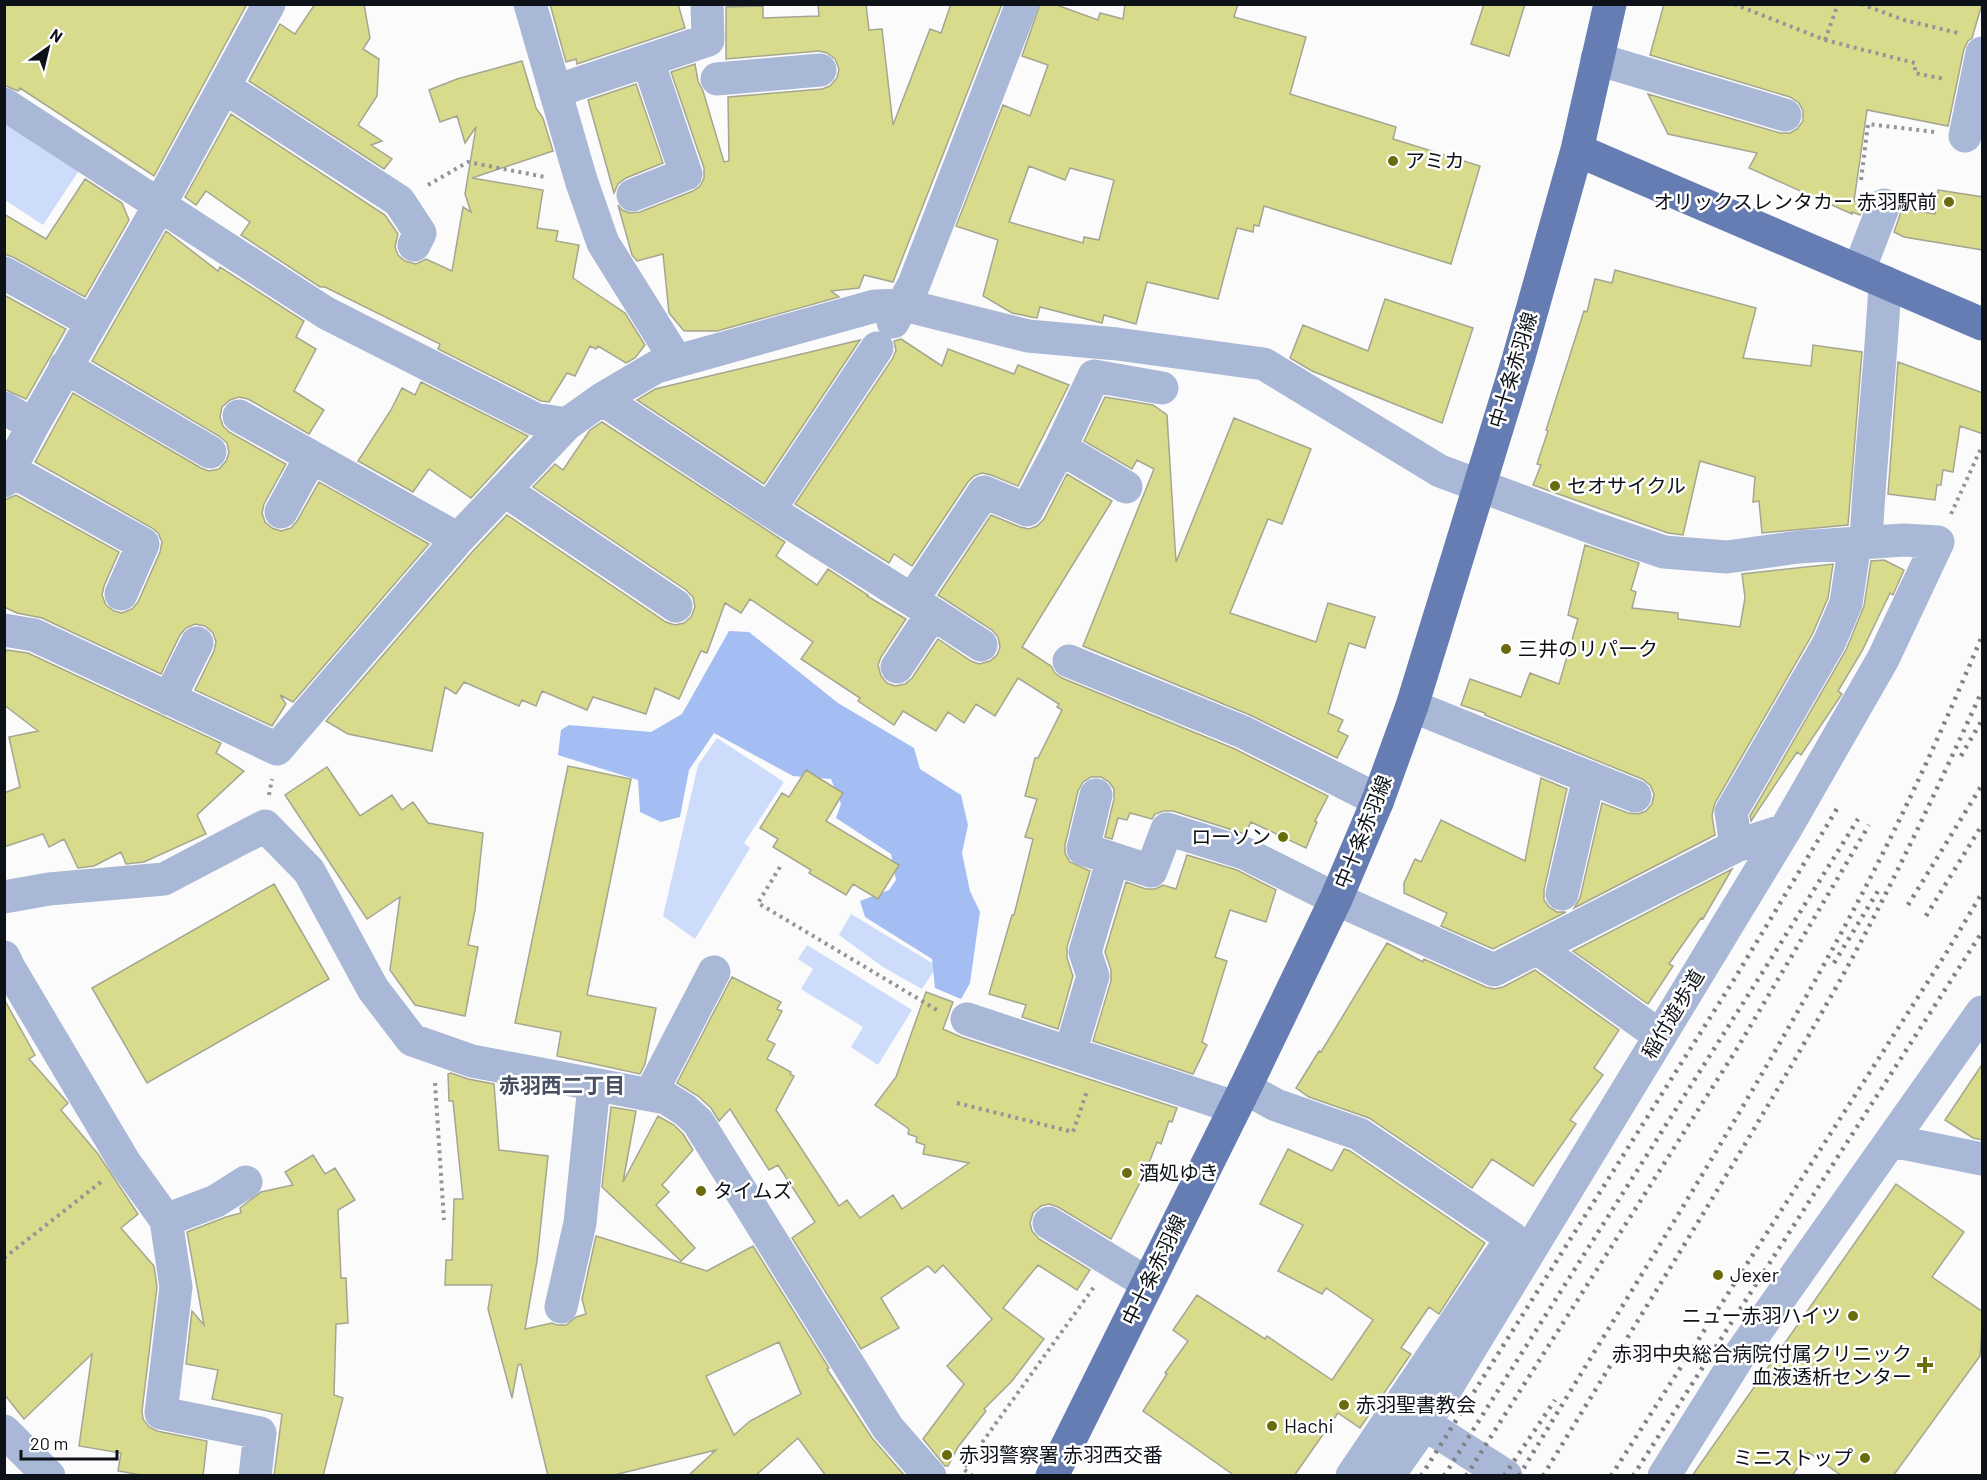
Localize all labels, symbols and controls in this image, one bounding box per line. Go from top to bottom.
north arrow [18,18,78,78]
text: N [47,24,66,46]
place label: アミカ [1405,148,1465,172]
marker: アミカ [1386,154,1400,168]
place label: オリックスレンタカー 赤羽駅前 [1654,189,1937,213]
marker: オリックスレンタカー 赤羽駅前 [1942,195,1956,209]
street label: 中十条赤羽線 [1483,309,1541,431]
place label: セオサイクル [1567,473,1686,497]
marker: セオサイクル [1548,479,1562,493]
place label: 三井のリパーク [1518,636,1658,660]
marker: 三井のリパーク [1499,642,1513,656]
street label: 中十条赤羽線 [1328,771,1396,892]
place label: ローソン [1191,824,1271,848]
marker: ローソン [1276,830,1290,844]
street label: 稲付遊歩道 [1636,964,1708,1063]
district label: 赤羽西二丁目 [499,1072,625,1097]
place label: 酒処ゆき [1139,1160,1219,1184]
marker: 酒処ゆき [1120,1166,1134,1180]
place label: タイムズ [713,1178,793,1202]
marker: タイムズ [694,1184,708,1198]
street label: 中十条赤羽線 [1116,1210,1190,1329]
place label: Jexer [1730,1262,1779,1286]
marker: Jexer [1711,1268,1725,1282]
place label: ニュー赤羽ハイツ [1681,1303,1841,1327]
marker: ニュー赤羽ハイツ [1846,1309,1860,1323]
place label: 赤羽中央総合病院付属クリニック 血液透析センター [1612,1341,1912,1388]
marker: 赤羽中央総合病院付属クリニック 血液透析センター [1916,1356,1934,1374]
place label: 赤羽聖書教会 [1356,1392,1476,1416]
marker: 赤羽聖書教会 [1337,1398,1351,1412]
place label: Hachi [1284,1413,1334,1437]
marker: Hachi [1265,1419,1279,1433]
scale bar [21,1423,117,1461]
text: 20 m [30,1432,68,1454]
place label: 赤羽警察署 赤羽西交番 [959,1442,1163,1466]
place label: ミニストップ [1733,1445,1853,1469]
marker: 赤羽警察署 赤羽西交番 [940,1448,954,1462]
marker: ミニストップ [1858,1451,1872,1465]

